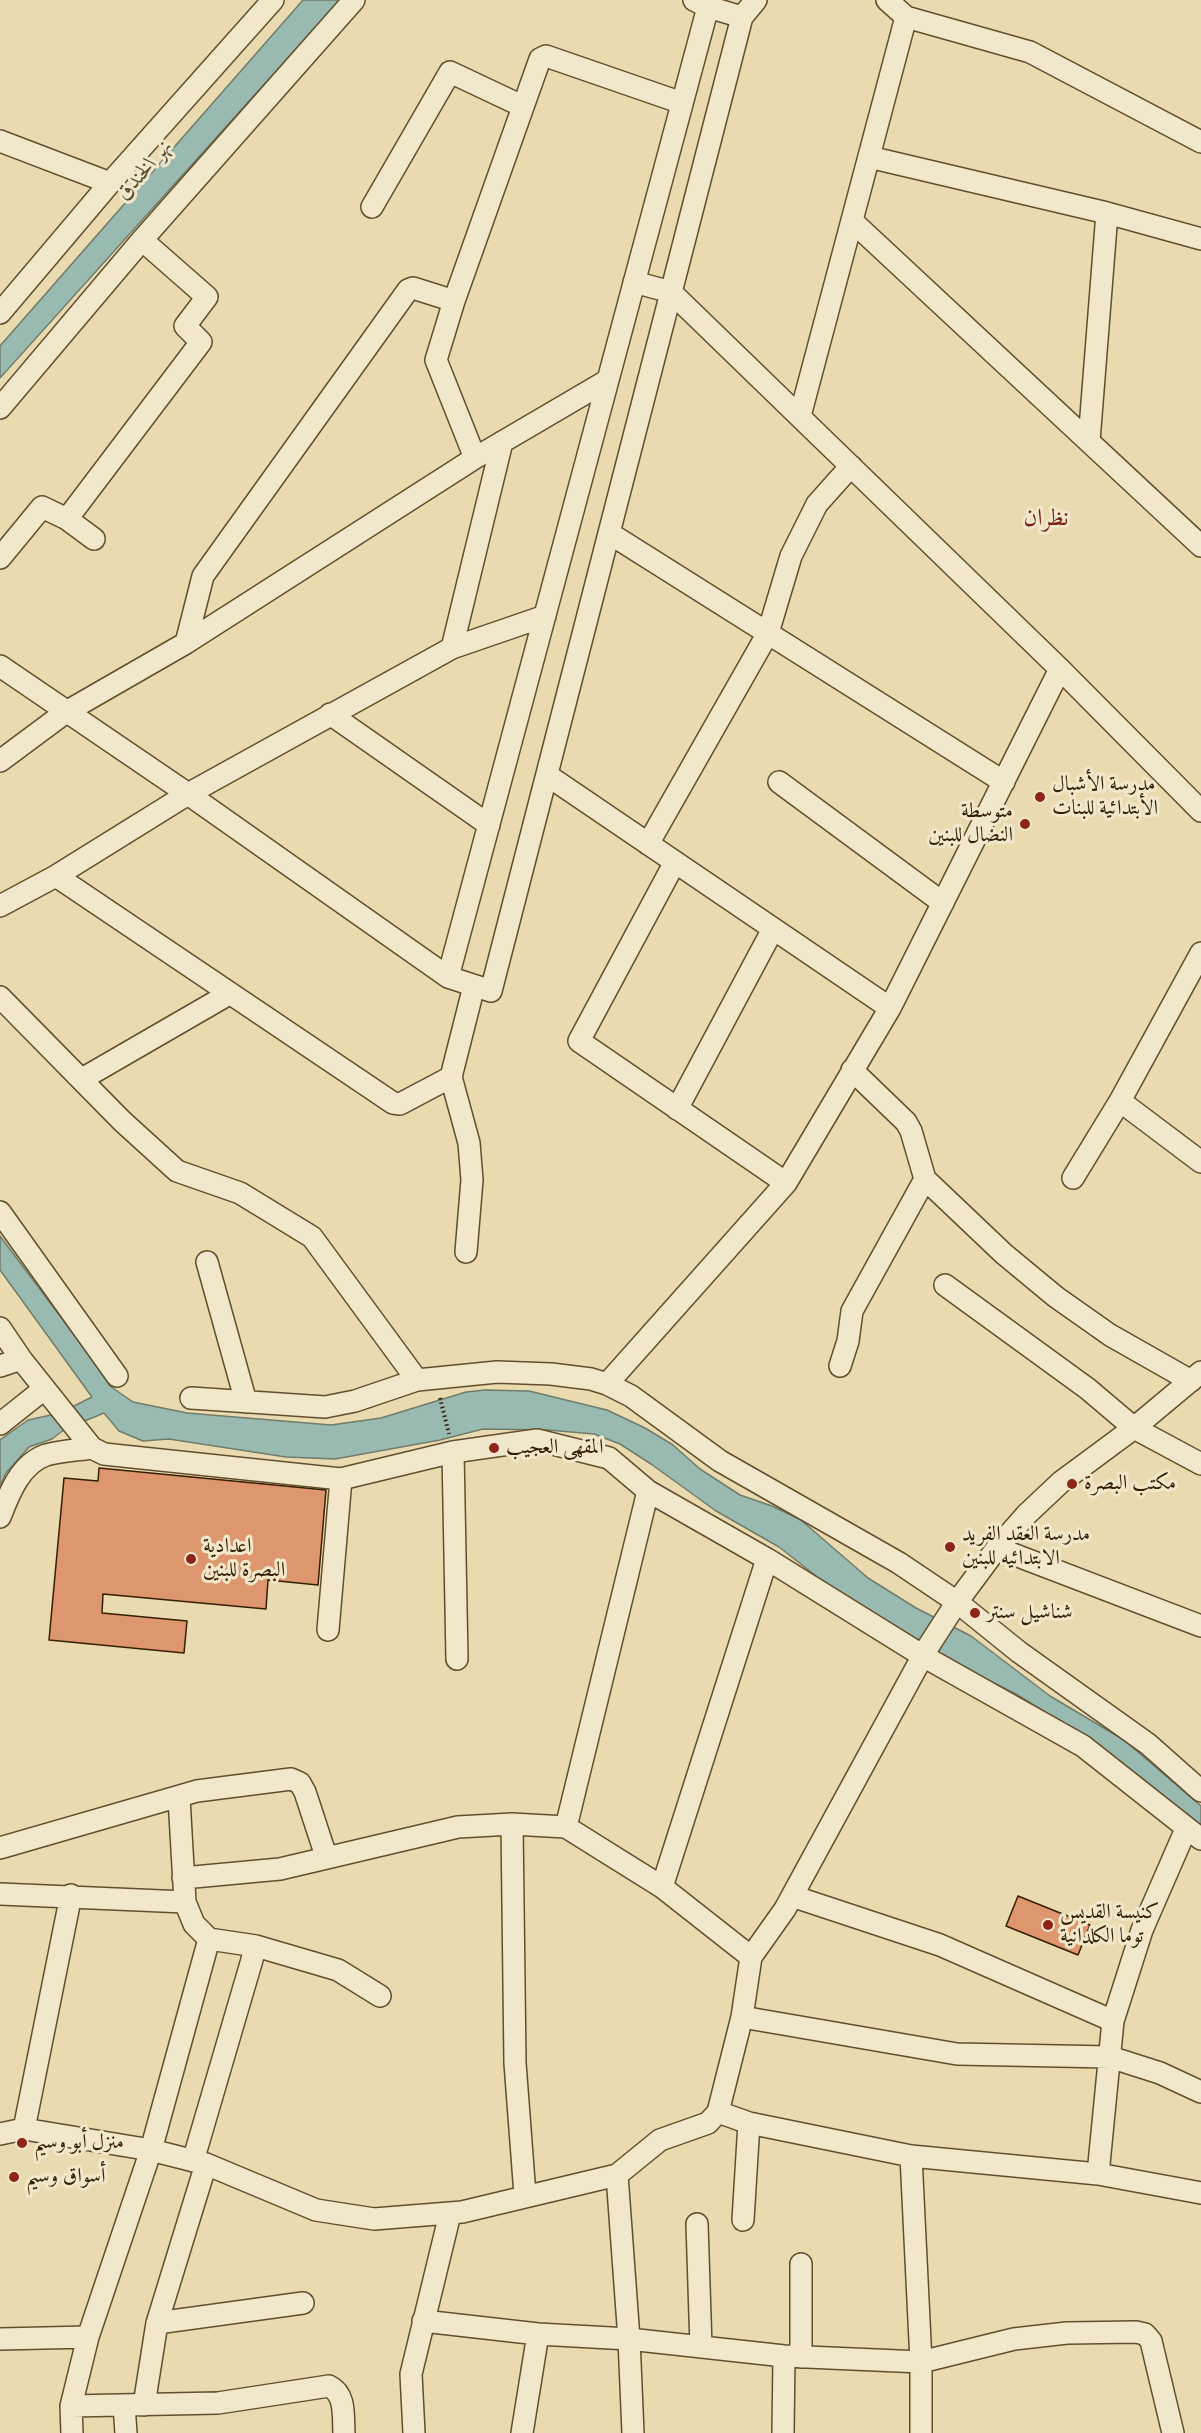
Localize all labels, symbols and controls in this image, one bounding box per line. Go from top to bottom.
water label: نهر الخندق [111,134,179,206]
district label: نظران [1024,505,1068,533]
place label: مدرسة الأشبال الأبتدائية للبنات [1052,772,1158,822]
marker: مدرسة الأشبال الأبتدائية للبنات [1033,790,1047,804]
place label: متوسطة النضال للبنين [928,799,1013,849]
marker: متوسطة النضال للبنين [1018,817,1032,831]
place label: المقهى العجيب [506,1435,603,1461]
marker: المقهى العجيب [487,1441,501,1455]
place label: مكتب البصرة [1084,1471,1176,1497]
marker: مكتب البصرة [1065,1477,1079,1491]
place label: مدرسة العقد الفريد الابتدائيه للبنين [962,1522,1090,1572]
place label: اعدادية البصرة للبنين [203,1534,285,1584]
marker: مدرسة العقد الفريد الابتدائيه للبنين [943,1540,957,1554]
marker: اعدادية البصرة للبنين [184,1552,198,1566]
place label: شناشيل سنتر [987,1600,1073,1626]
marker: شناشيل سنتر [968,1606,982,1620]
place label: كنيسة القديس توما الكلدانية [1060,1900,1159,1950]
marker: كنيسة القديس توما الكلدانية [1041,1918,1055,1932]
place label: منزل أبو وسيم [34,2130,124,2156]
marker: منزل أبو وسيم [15,2136,29,2150]
place label: أسواق وسيم [26,2164,106,2190]
marker: أسواق وسيم [7,2170,21,2184]

